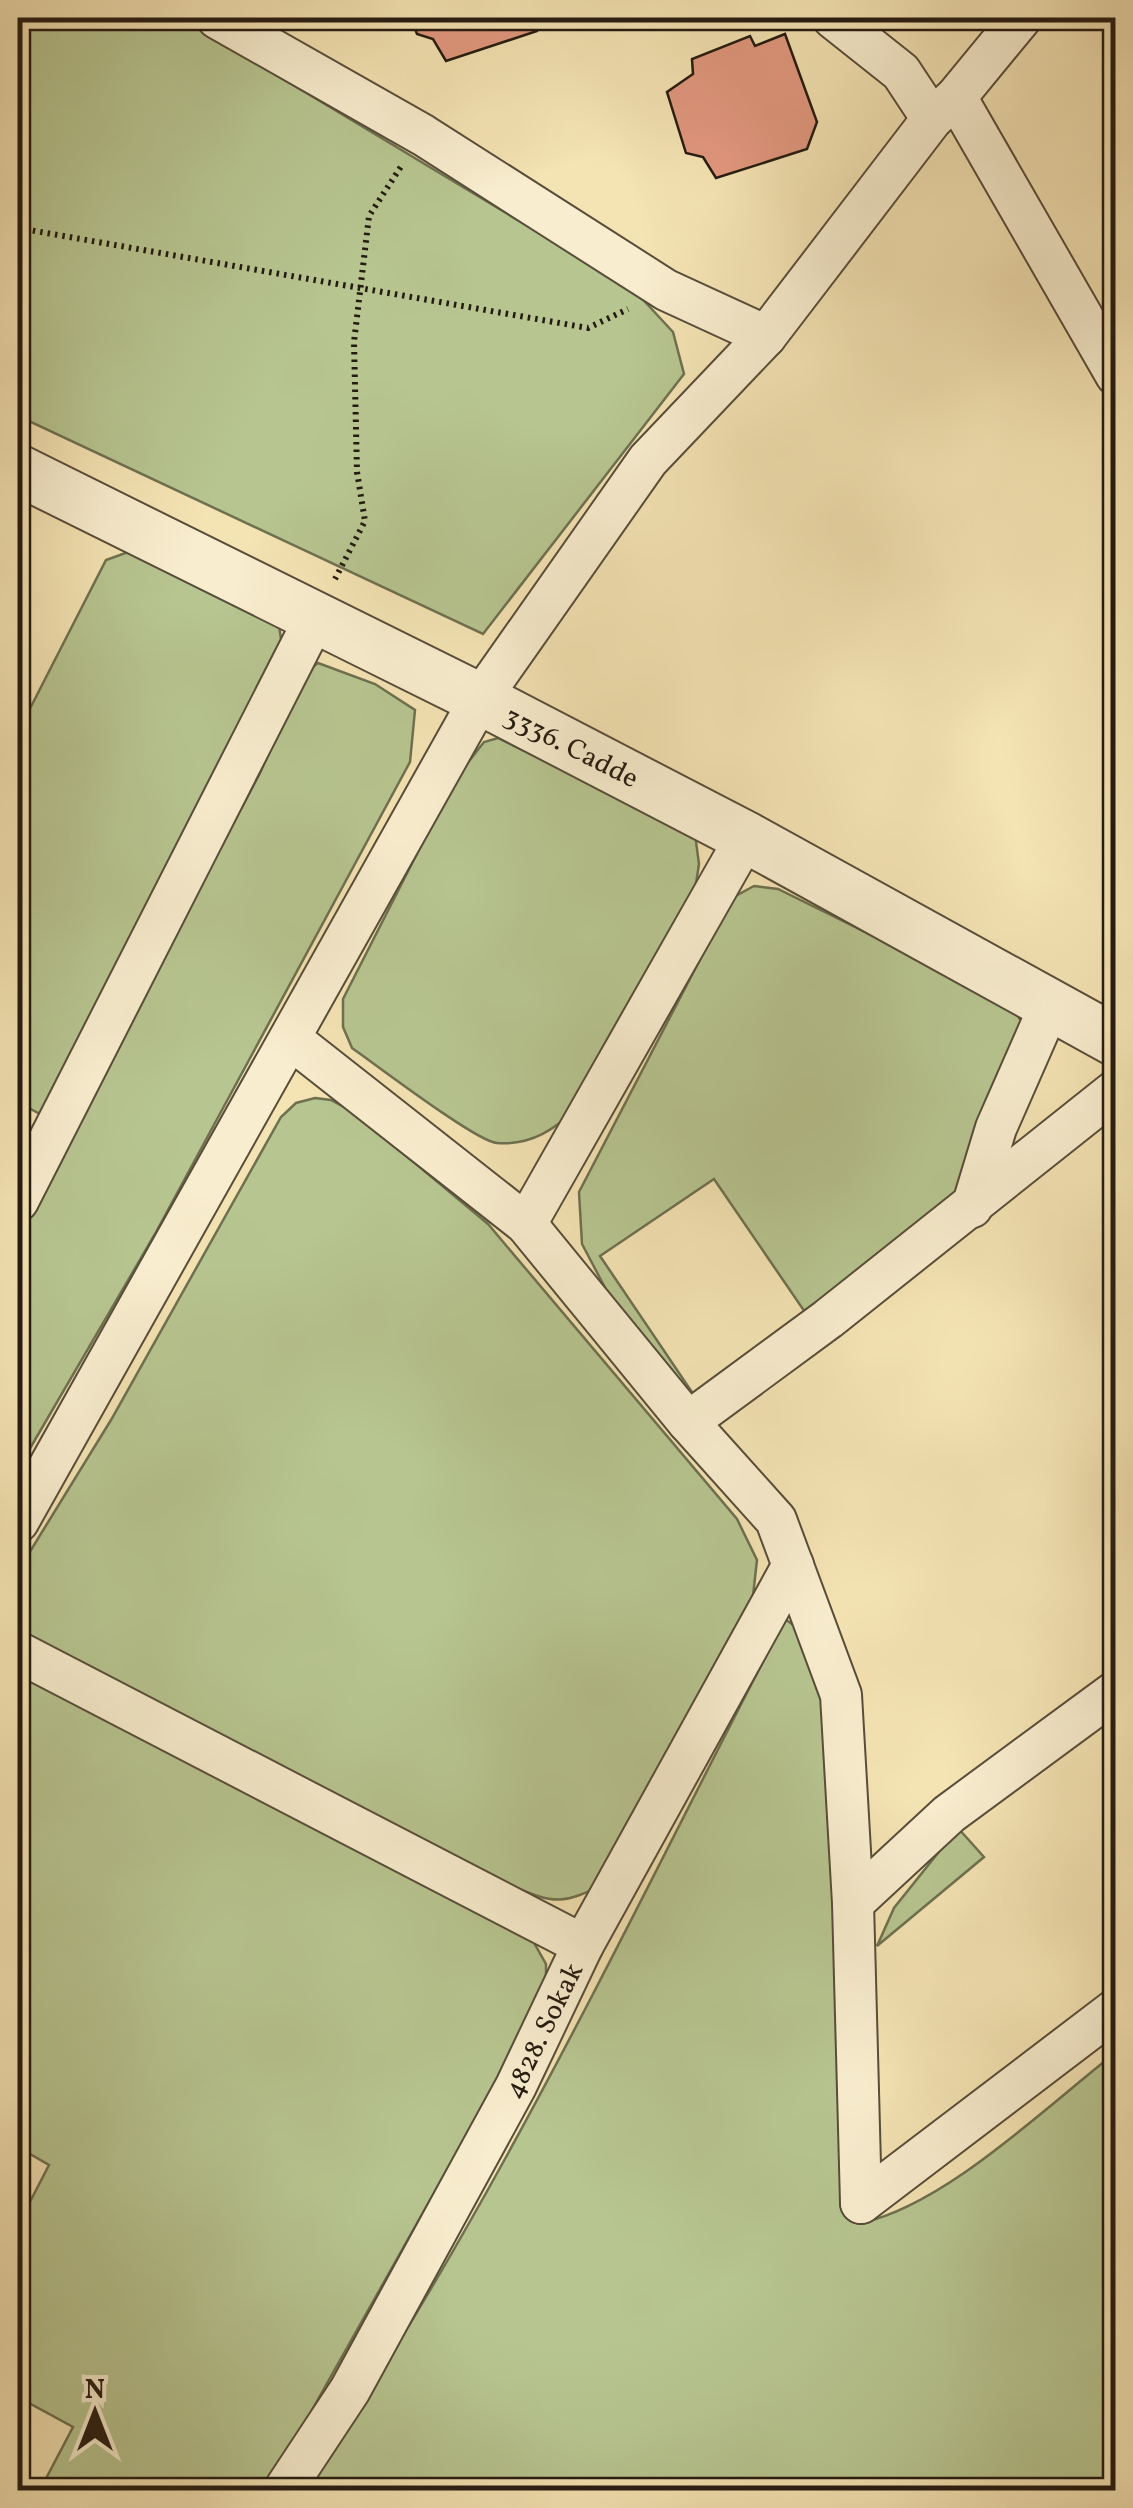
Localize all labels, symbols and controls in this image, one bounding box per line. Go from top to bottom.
street label: 3336. Cadde [497,698,645,799]
street label: 4828. Sokak [495,1957,594,2105]
north arrow [45,2363,145,2463]
text: N [85,2371,105,2410]

